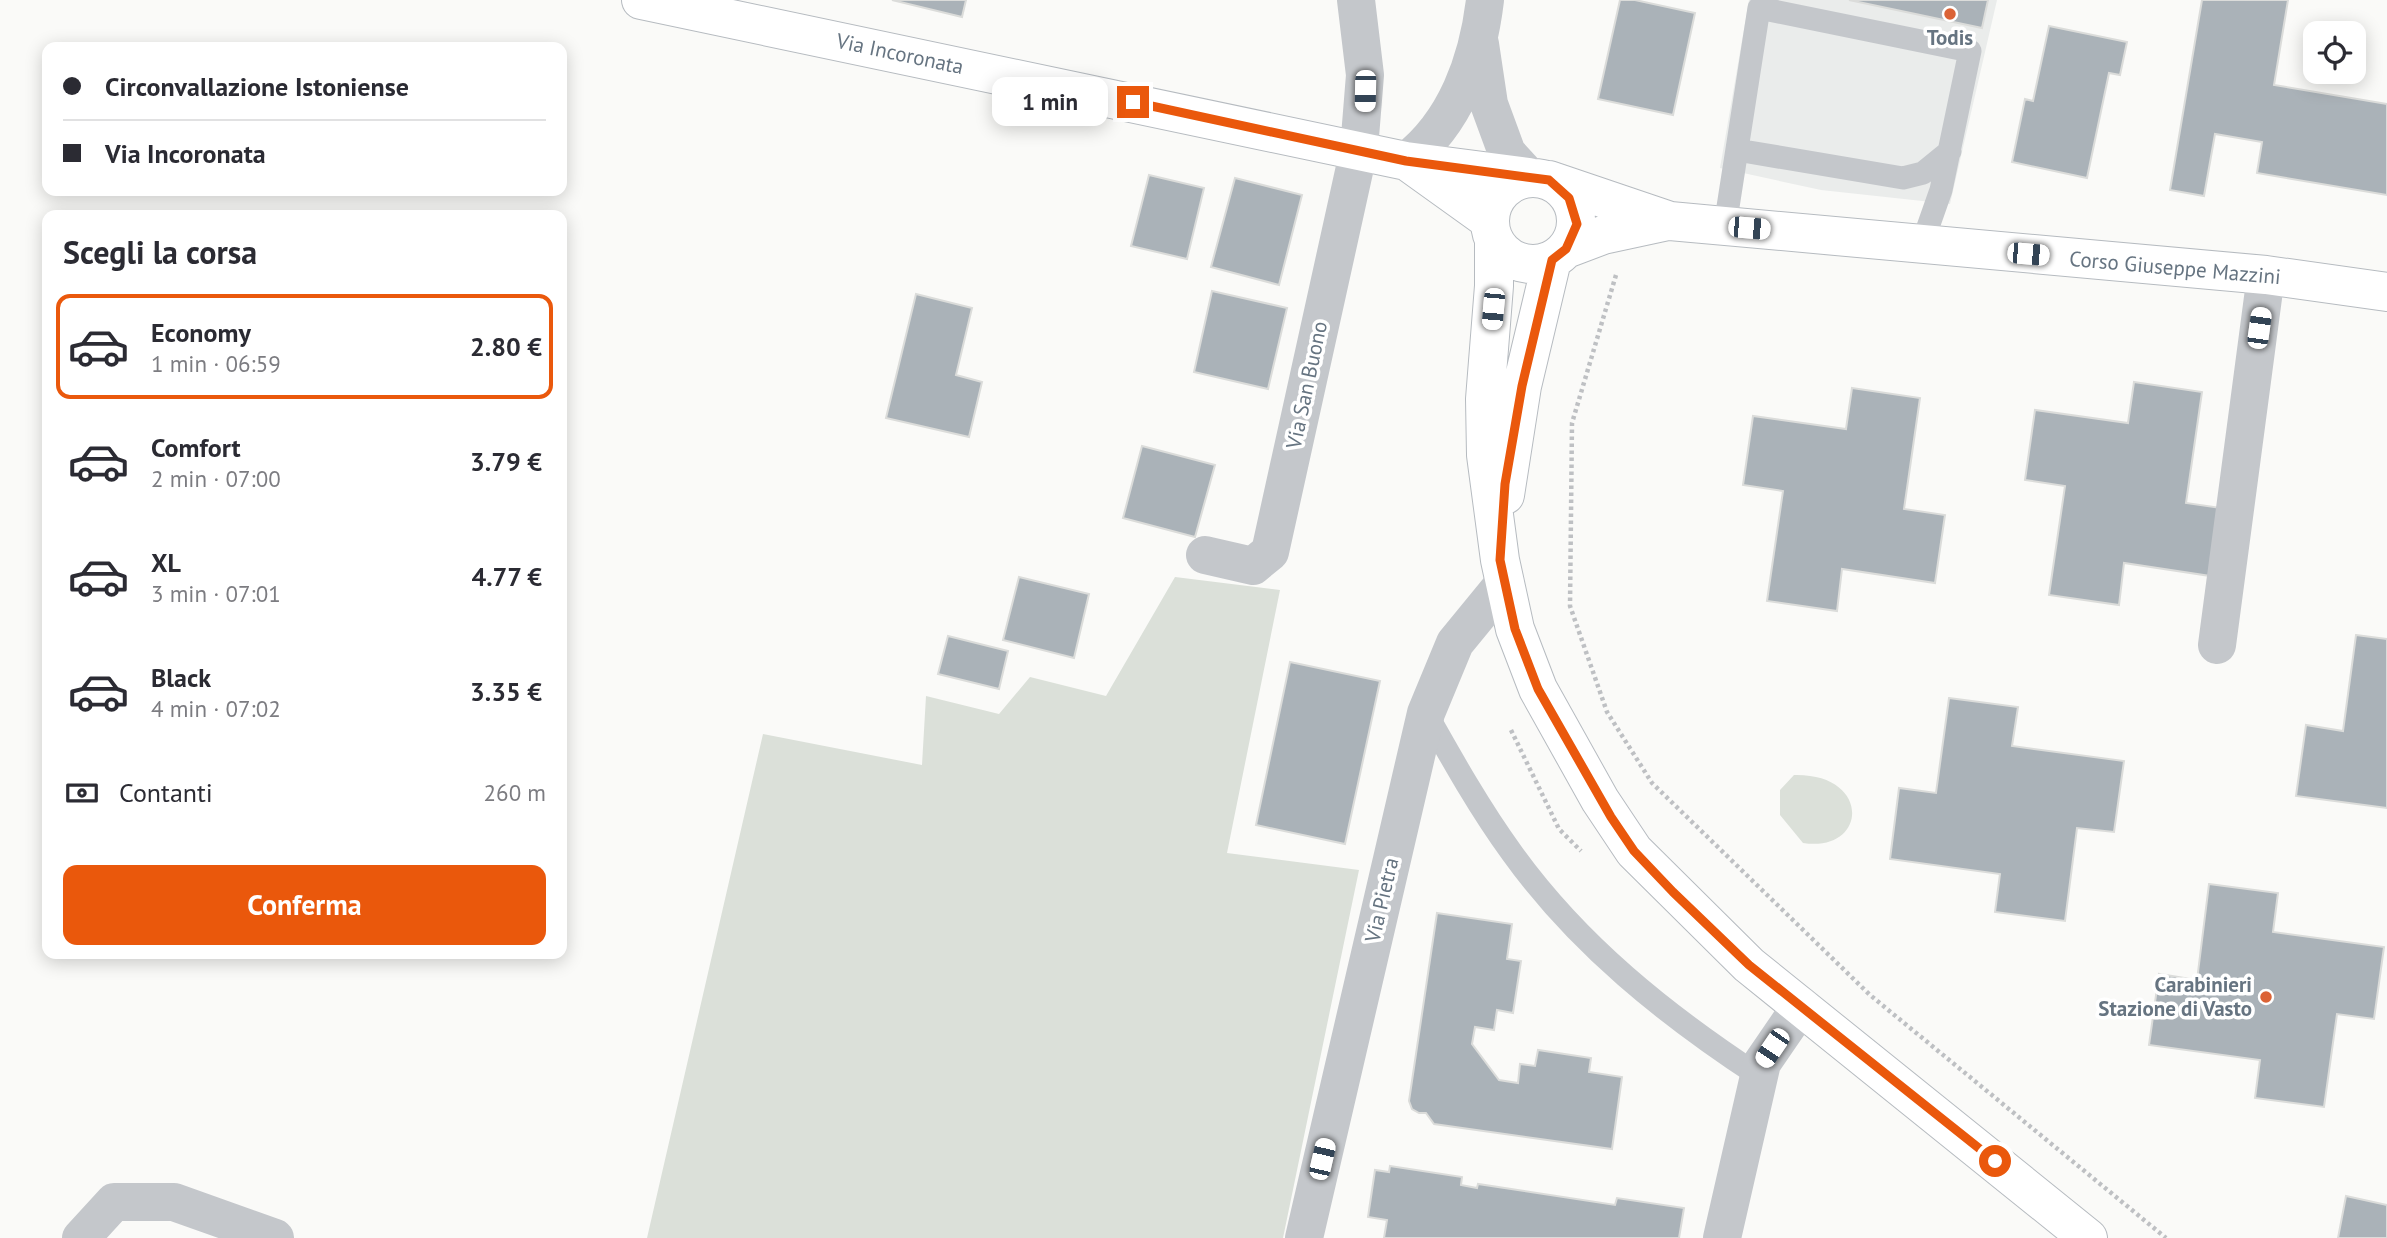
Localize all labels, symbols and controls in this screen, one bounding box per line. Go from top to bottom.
marker: Todis [1942,6,1958,22]
map controls [2303,21,2366,84]
button: locate [2303,21,2366,84]
place label: Todis [1927,24,1973,51]
street label: Via Incoronata [833,27,966,80]
text: Circonvallazione Istoniense [105,70,409,103]
car [1355,70,1376,112]
callout: 1 min [993,78,1108,126]
route end [1117,86,1149,118]
text: 1 min [1022,87,1078,116]
text: Via Incoronata [105,137,266,170]
car [1728,216,1771,240]
text: Scegli la corsa [63,231,257,273]
car [2007,242,2050,266]
street label: Corso Giuseppe Mazzini [2068,245,2282,290]
car [1481,287,1506,331]
car [2246,306,2273,350]
icon: car [67,315,130,378]
text: Economy [151,316,251,349]
street label: Via San Buono [1280,319,1333,452]
text: 2.80 € [470,330,542,363]
text: 1 min · 06:59 [151,349,281,378]
icon: car [67,430,130,493]
text: Comfort [151,431,241,464]
text: 3.79 € [470,445,542,478]
text: 2 min · 07:00 [151,464,281,493]
icon: car [67,545,130,608]
text: XL [151,546,181,579]
text: 4.77 € [471,560,542,593]
text: 3 min · 07:01 [151,579,281,608]
icon: car [67,660,130,723]
text: Black [151,661,211,694]
text: 3.35 € [470,675,542,708]
text: 4 min · 07:02 [151,694,281,723]
icon: cash [63,774,101,812]
text: Contanti [119,776,213,809]
text: 260 m [484,778,546,807]
street label: Via Pietra [1358,855,1404,946]
button: Conferma [63,865,546,945]
place label: Carabinieri Stazione di Vasto [2098,971,2252,1022]
marker: Carabinieri Stazione di Vasto [2258,989,2274,1005]
car [1752,1025,1793,1071]
car [1308,1136,1337,1182]
route start [1979,1145,2011,1177]

